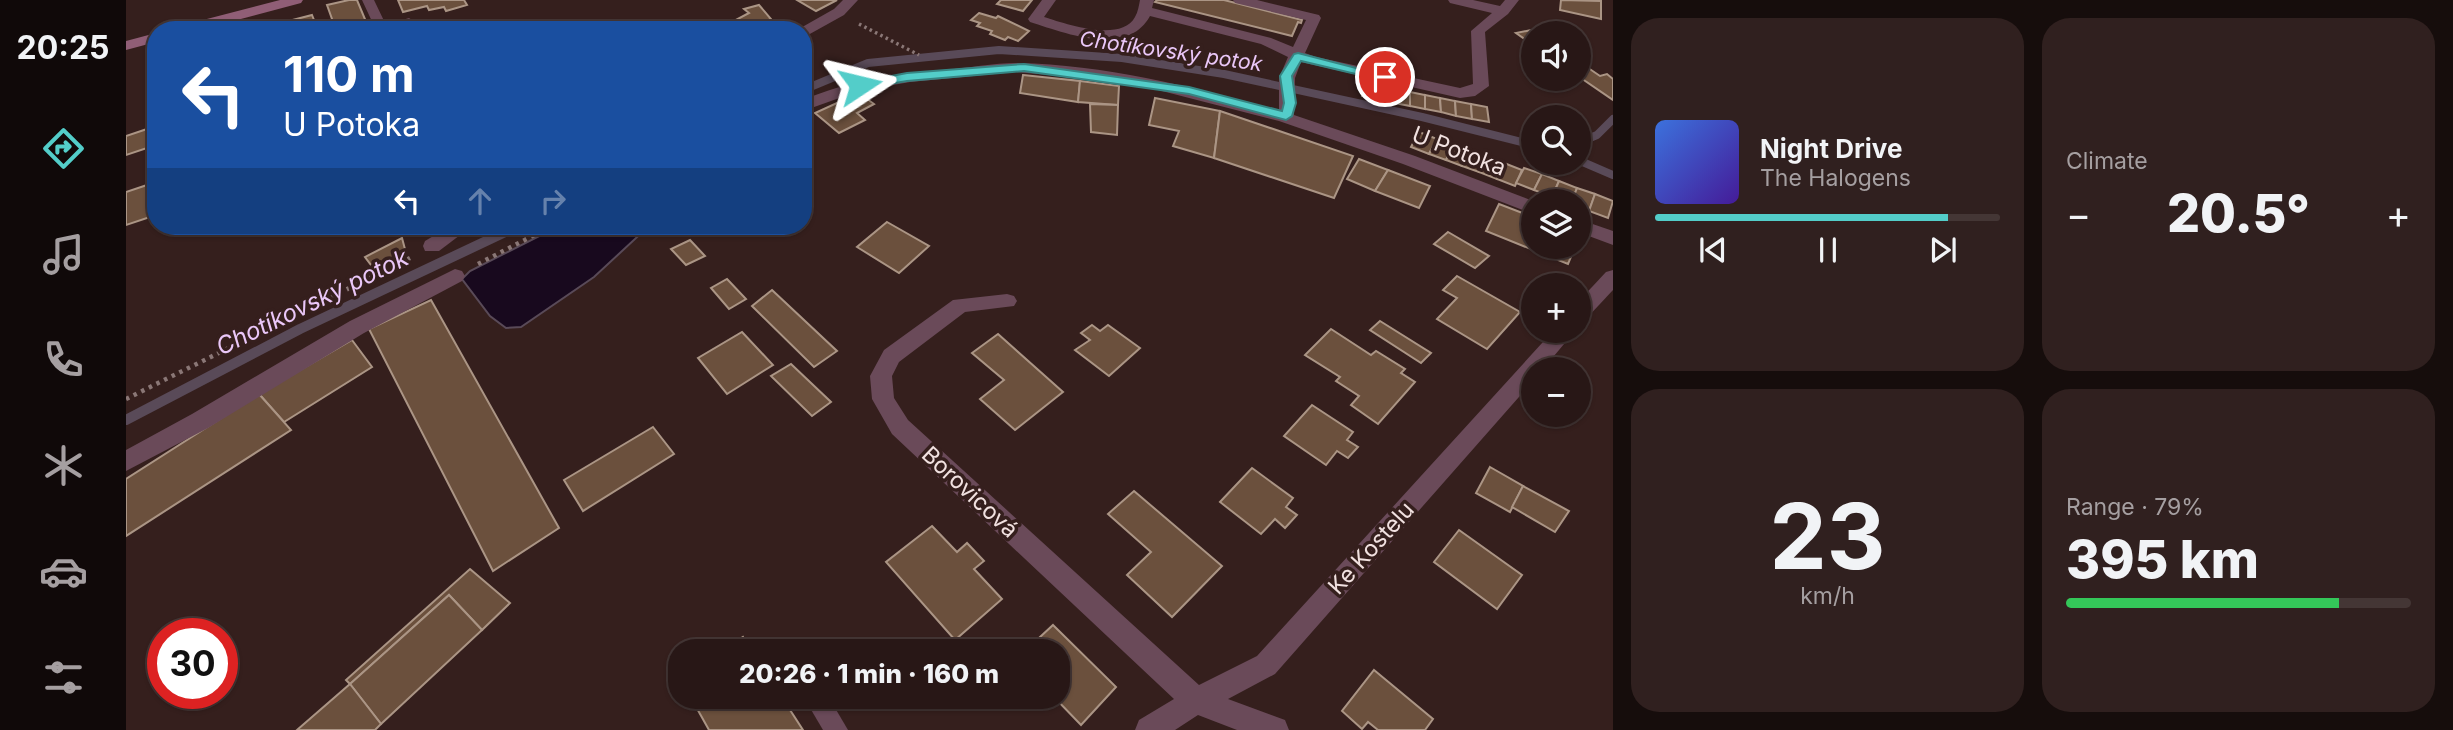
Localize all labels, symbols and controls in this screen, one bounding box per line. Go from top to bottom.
map controls [1521,21,1591,427]
button: sound [1521,21,1591,91]
water label: Chotíkovský potok [1078,26,1264,76]
text: 20:25 [16,28,110,67]
text: 110 m [283,45,415,104]
pin [1355,47,1415,107]
position arrow [823,48,897,122]
icon: left [168,49,259,140]
icon: arrive [1366,58,1404,96]
text: U Potoka [283,105,420,144]
button: search [1521,105,1591,175]
street label: U Potoka [1408,120,1510,182]
icon: directions [39,124,88,173]
text: Night Drive [1760,133,1902,164]
text: Climate [2066,147,2148,175]
text: The Halogens [1760,164,1911,192]
icon: left [388,182,426,220]
icon: ahead [461,182,499,220]
icon: right [534,182,572,220]
text: 20.5° [2167,182,2310,245]
button: layers [1521,189,1591,259]
text: − [2066,191,2091,237]
text: + [2386,191,2411,237]
icon: music [39,230,88,279]
icon: previous [1694,231,1732,269]
icon: pause [1809,231,1847,269]
icon: next [1924,231,1962,269]
water label: Chotíkovský potok [211,243,414,361]
button: + [1521,273,1591,343]
icon: phone [39,335,88,384]
button: − [1521,357,1591,427]
street label: Borovicová [916,440,1024,544]
icon: climate [39,441,88,490]
text: 23 [1769,481,1886,591]
text: Range · 79% [2066,493,2204,521]
street label: Ke Kostelu [1322,496,1420,600]
text: 395 km [2066,528,2259,591]
icon: car [39,547,88,596]
text: km/h [1800,582,1855,610]
speed limit sign: 30 [147,618,238,709]
icon: filters [39,653,88,702]
text: 20:26 · 1 min · 160 m [739,658,999,689]

